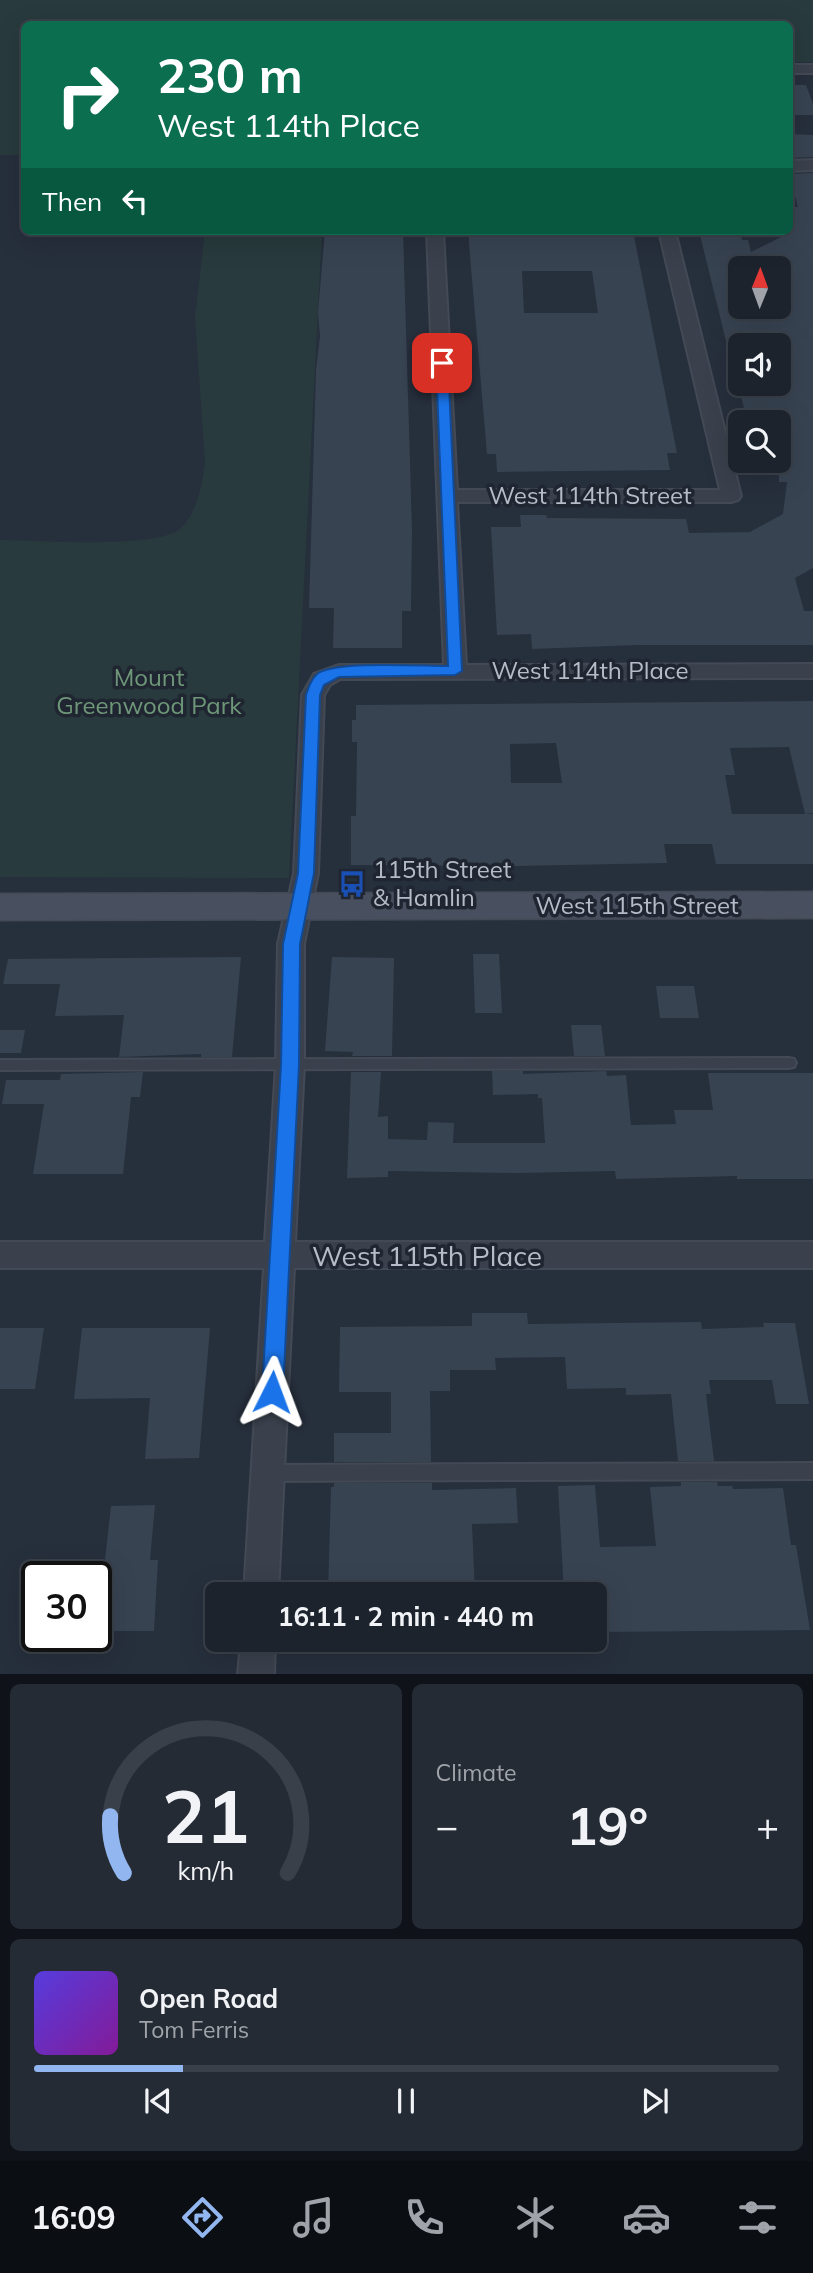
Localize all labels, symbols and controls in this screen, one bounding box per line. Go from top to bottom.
text: 230 m [157,44,303,105]
icon: right [42,49,133,140]
text: West 114th Place [157,105,420,145]
icon: left [116,182,154,220]
text: Then [42,185,102,218]
north arrow [728,256,791,318]
map controls [728,256,791,473]
pin [412,333,472,393]
button: sound [728,333,791,396]
icon: arrive [423,344,461,382]
button: search [728,410,791,473]
street label: West 114th Street [488,480,692,510]
street label: West 114th Place [491,655,689,685]
park label: Mount Greenwood Park [56,662,242,720]
place label: 115th Street & Hamlin [373,854,511,912]
bus stop icon: 115th Street & Hamlin [337,869,367,899]
street label: West 115th Street [535,890,739,920]
street label: West 115th Place [312,1238,542,1273]
position arrow [235,1355,309,1429]
speed limit sign: 30 [21,1561,112,1652]
text: 16:11 · 2 min · 440 m [278,1600,534,1633]
text: Climate [436,1758,517,1787]
text: 21 [162,1770,249,1861]
text: 19° [566,1793,648,1858]
text: − [436,1802,458,1850]
text: + [756,1802,779,1850]
text: km/h [177,1854,234,1885]
text: Open Road [139,1982,278,2015]
text: Tom Ferris [139,2015,249,2044]
icon: previous [139,2082,177,2120]
icon: pause [387,2082,425,2120]
icon: next [636,2082,674,2120]
icon: directions [178,2193,227,2242]
icon: music [289,2193,338,2242]
icon: phone [400,2193,449,2242]
icon: climate [511,2193,560,2242]
icon: car [622,2193,671,2242]
icon: filters [733,2193,782,2242]
text: 16:09 [31,2197,116,2237]

